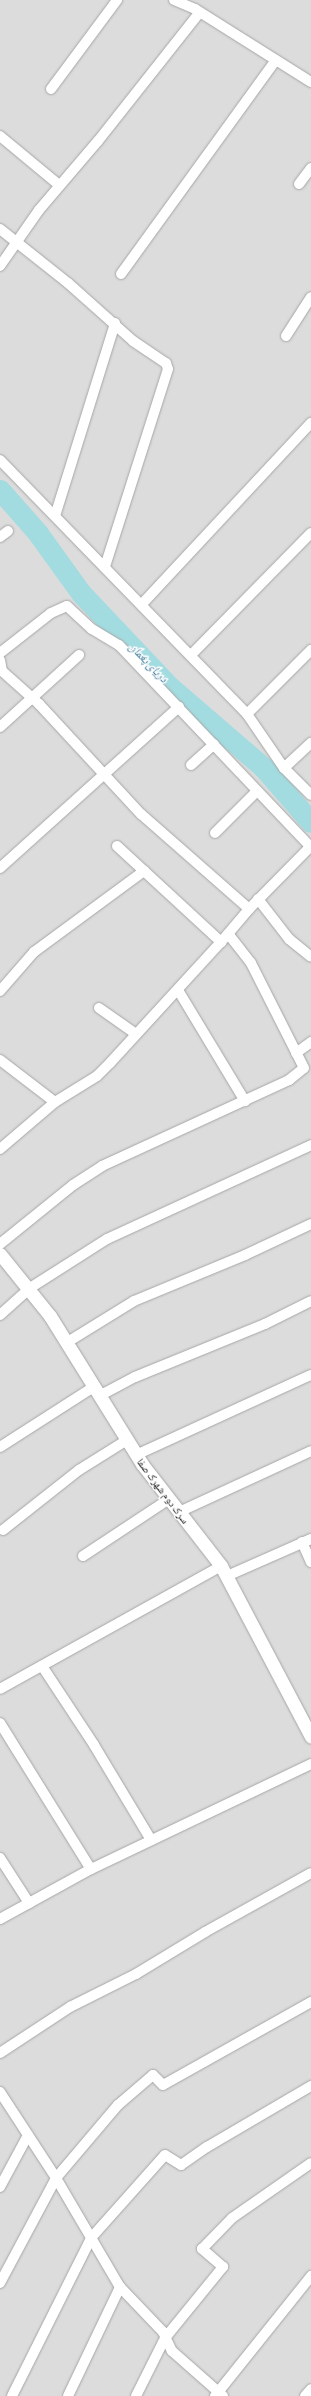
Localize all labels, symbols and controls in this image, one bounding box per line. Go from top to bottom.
water label: دریای پغمان [125,640,171,686]
street label: سرک دوم شهرک صفا [134,1456,192,1526]

